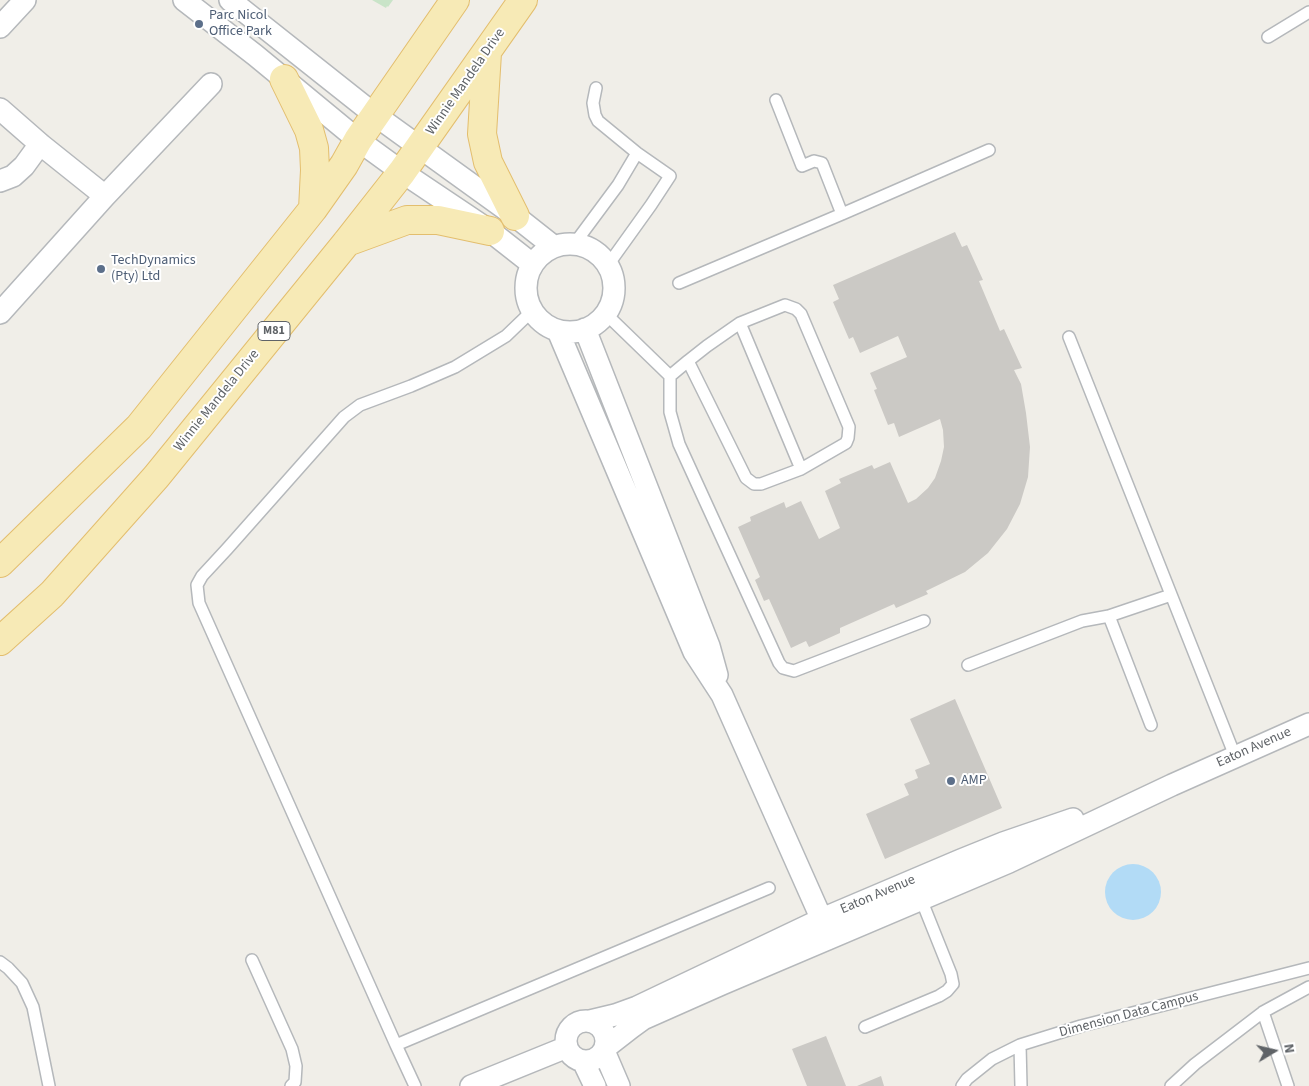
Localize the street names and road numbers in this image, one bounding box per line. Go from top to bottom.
street label: Winnie Mandela Drive [423,25,509,139]
road number: M81 [258,322,290,341]
street label: Winnie Mandela Drive [171,347,263,455]
street label: Eaton Avenue [1214,724,1294,772]
street label: Eaton Avenue [838,872,918,918]
street label: Dimension Data Campus [1058,988,1200,1042]

